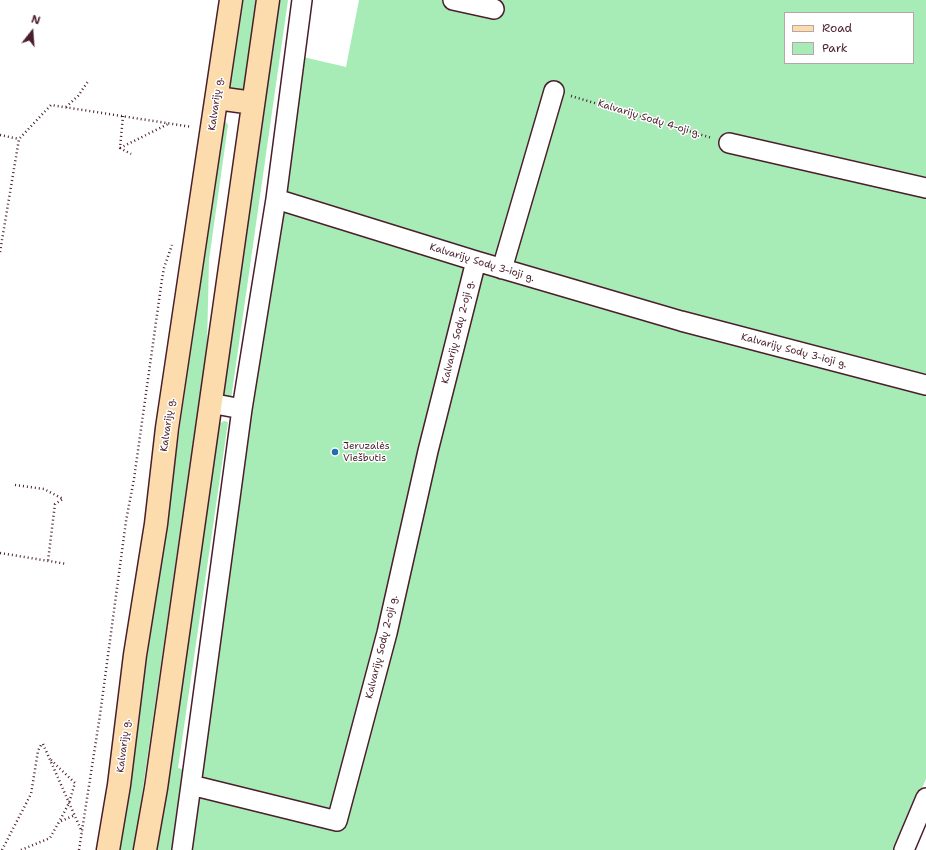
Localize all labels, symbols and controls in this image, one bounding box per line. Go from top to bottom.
north arrow [12,12,52,52]
text: N [29,12,42,28]
legend [784,12,914,64]
text: Road [822,20,852,36]
text: Park [822,40,848,56]
street label: Kalvarijų g. [206,76,226,132]
street label: Kalvarijų Sodų 4-oji g. [596,98,702,140]
street label: Kalvarijų Sodų 3-ioji g. [428,241,536,285]
street label: Kalvarijų Sodų 2-oji g. [439,279,477,385]
street label: Kalvarijų Sodų 3-ioji g. [740,331,848,371]
street label: Kalvarijų g. [158,397,178,453]
place label: Jeruzalės Viešbutis [343,440,390,464]
marker: Jeruzalės Viešbutis [330,447,340,457]
street label: Kalvarijų Sodų 2-oji g. [363,594,401,700]
street label: Kalvarijų g. [115,718,133,774]

